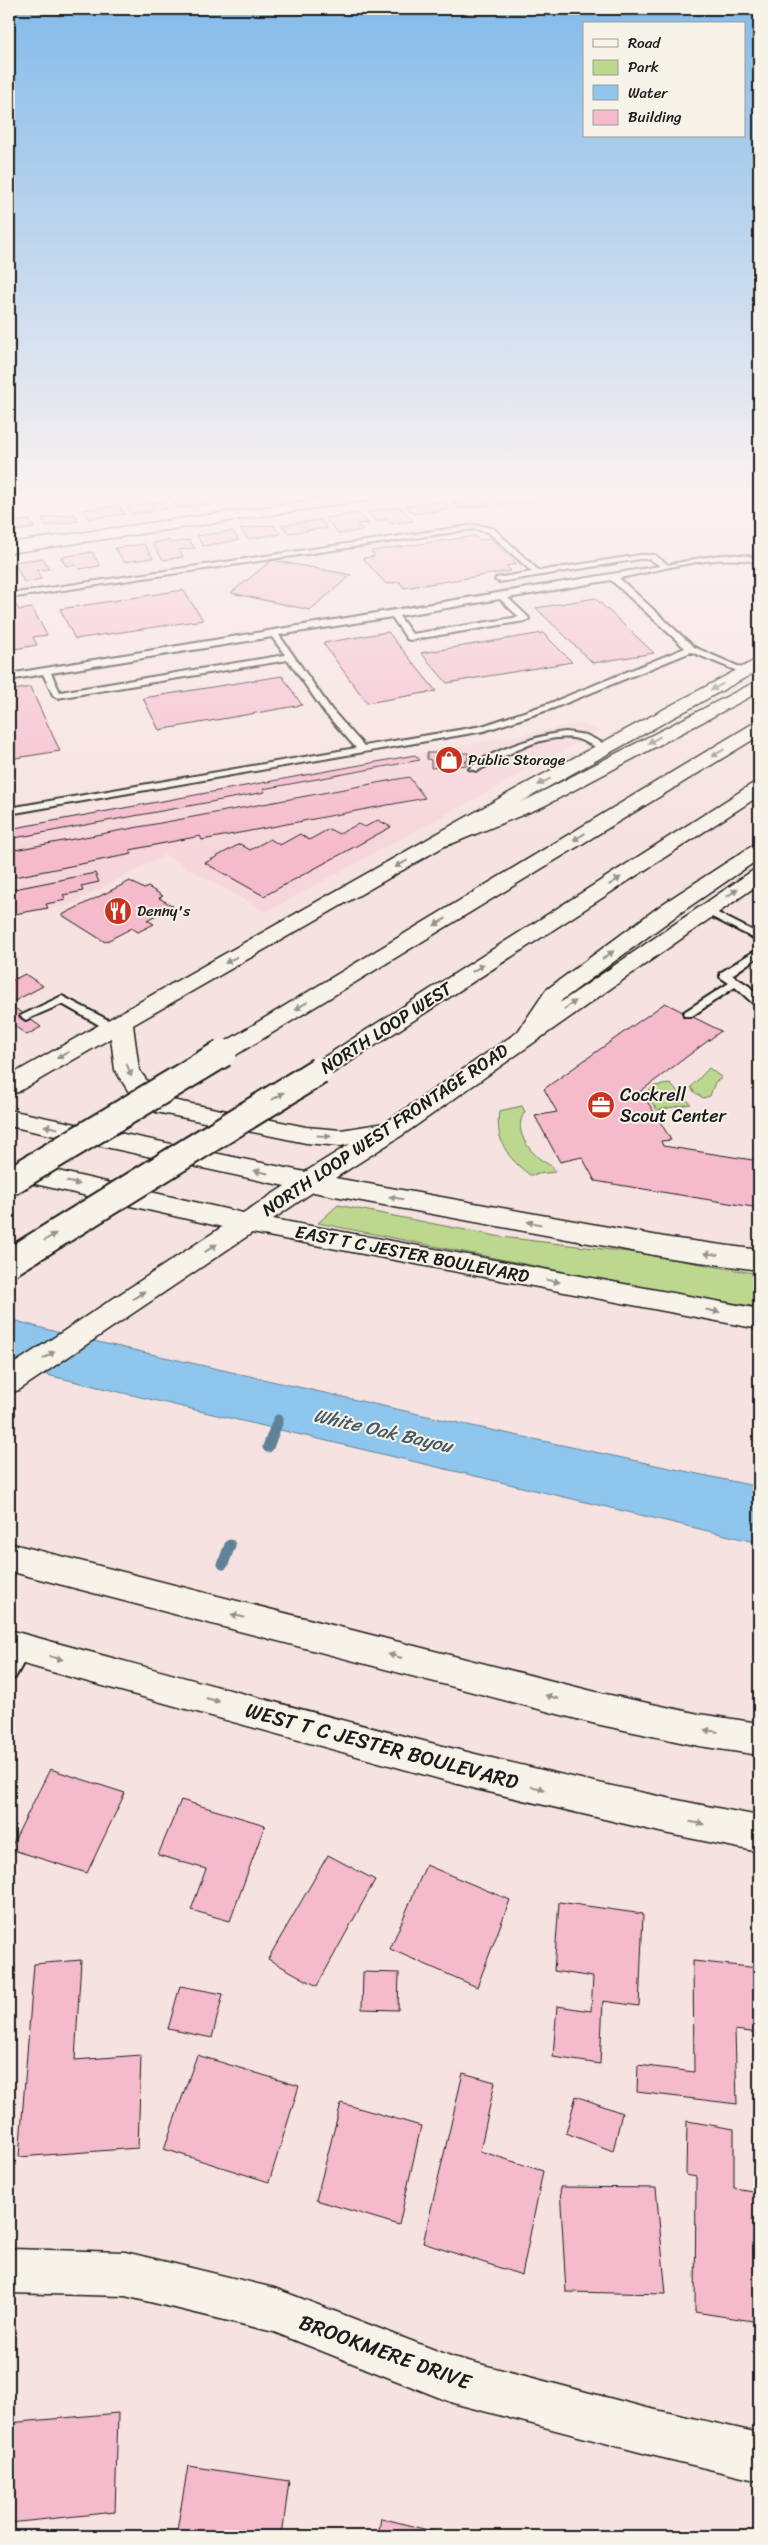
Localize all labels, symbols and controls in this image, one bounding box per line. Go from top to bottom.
legend [583,22,746,138]
text: Road [628,30,661,56]
text: Park [628,54,659,80]
text: Water [628,80,668,106]
text: Building [628,104,682,130]
one-way arrow [710,682,723,691]
one-way arrow [647,736,661,745]
shop icon: Public Storage [434,745,464,775]
place label: Public Storage [468,747,566,773]
one-way arrow [711,748,724,757]
one-way arrow [536,778,551,786]
one-way arrow [572,833,585,842]
one-way arrow [394,860,409,868]
one-way arrow [608,876,621,885]
one-way arrow [725,888,739,898]
restaurant icon: Denny's [103,896,133,926]
place label: Denny's [137,898,190,924]
one-way arrow [433,917,446,926]
one-way arrow [601,950,615,960]
one-way arrow [224,955,237,964]
one-way arrow [471,964,485,973]
street label: NORTH LOOP WEST [313,973,459,1083]
one-way arrow [563,1000,576,1010]
one-way arrow [294,1001,307,1010]
street label: NORTH LOOP WEST FRONTAGE ROAD [255,1035,515,1225]
one-way arrow [57,1050,70,1059]
one-way arrow [125,1063,133,1078]
place label: Cockrell Scout Center [620,1079,727,1132]
office icon: Cockrell Scout Center [586,1090,616,1120]
one-way arrow [271,1092,284,1101]
one-way arrow [43,1123,58,1131]
one-way arrow [316,1133,332,1141]
one-way arrow [252,1168,268,1176]
one-way arrow [66,1179,81,1187]
one-way arrow [388,1193,404,1201]
street label: EAST T C JESTER BOULEVARD [292,1216,532,1292]
one-way arrow [525,1218,541,1226]
one-way arrow [44,1232,57,1242]
one-way arrow [204,1243,217,1253]
one-way arrow [703,1250,719,1258]
one-way arrow [546,1277,561,1285]
one-way arrow [133,1290,146,1300]
one-way arrow [705,1308,721,1316]
one-way arrow [43,1350,56,1360]
water label: White Oak Bayou [310,1399,458,1463]
one-way arrow [230,1611,245,1619]
one-way arrow [387,1652,402,1660]
one-way arrow [48,1654,63,1662]
street label: WEST T C JESTER BOULEVARD [241,1691,523,1801]
one-way arrow [545,1693,560,1701]
one-way arrow [205,1696,220,1704]
one-way arrow [703,1727,719,1735]
one-way arrow [531,1785,546,1793]
one-way arrow [689,1820,705,1828]
street label: BROOKMERE DRIVE [294,2303,478,2401]

